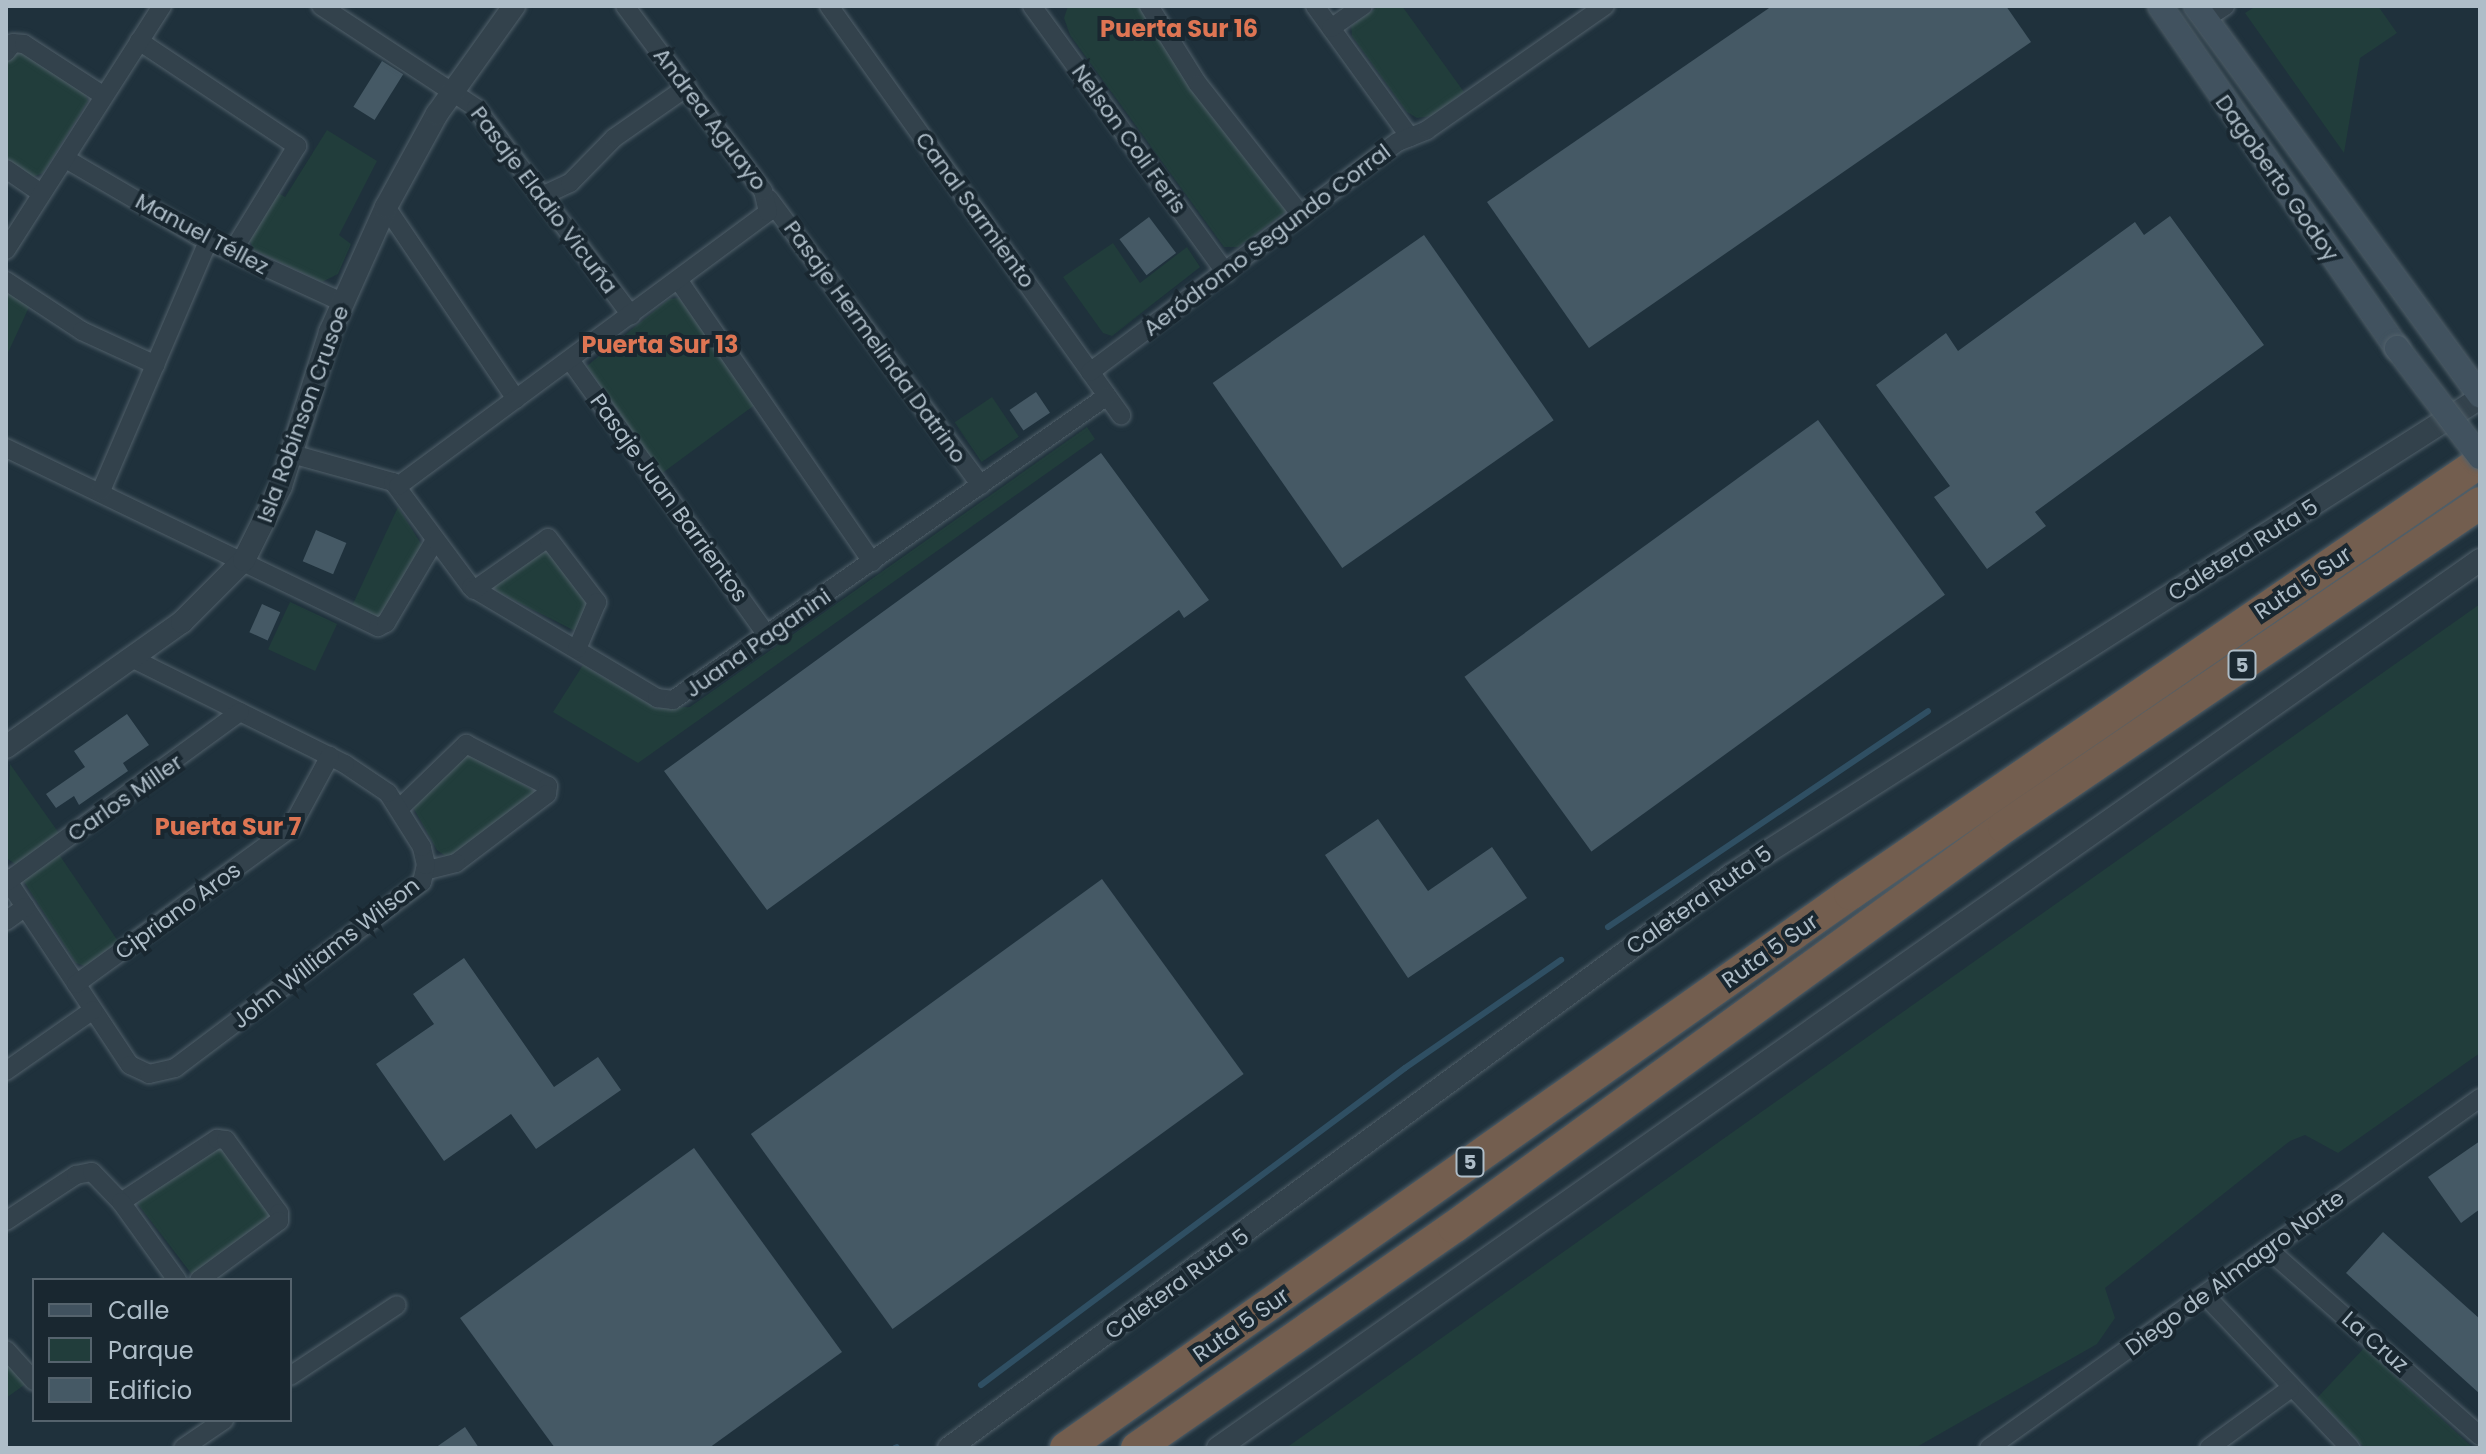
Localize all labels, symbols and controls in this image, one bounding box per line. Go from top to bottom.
district label: Puerta Sur 16 [1100,15,1258,43]
street label: Andrea Aguayo [648,43,772,195]
street label: Nelson Coli Feris [1066,59,1192,219]
street label: Dagoberto Godoy [2210,90,2344,266]
street label: Pasaje Eladio Vicuña [465,101,623,299]
street label: Canal Sarmiento [910,127,1040,293]
street label: Aeródromo Segundo Corral [1138,138,1396,342]
street label: Manuel Téllez [131,188,273,280]
street label: Pasaje Hermelinda Datrino [778,216,972,468]
street label: Isla Robinson Crusoe [251,302,355,526]
district label: Puerta Sur 13 [581,331,739,359]
street label: Pasaje Juan Barrientos [585,389,753,607]
street label: Caletera Ruta 5 [2163,493,2323,607]
street label: Ruta 5 Sur [2250,541,2356,625]
street label: Juana Paganini [680,583,836,703]
road number: 5 [2226,649,2258,681]
street label: Carlos Miller [63,749,187,847]
district label: Puerta Sur 7 [155,813,301,841]
street label: Caletera Ruta 5 [1621,840,1777,960]
street label: Cipriano Aros [110,857,246,965]
street label: John Williams Wilson [227,872,425,1034]
street label: Ruta 5 Sur [1717,908,1823,994]
road number: 5 [1454,1146,1486,1178]
street label: Diego de Almagro Norte [2120,1185,2350,1361]
street label: Caletera Ruta 5 [1100,1223,1254,1345]
legend [32,1278,292,1422]
street label: Ruta 5 Sur [1188,1282,1294,1368]
text: Calle [108,1294,169,1327]
street label: La Cruz [2336,1306,2414,1378]
text: Parque [108,1334,194,1367]
text: Edificio [108,1374,192,1407]

